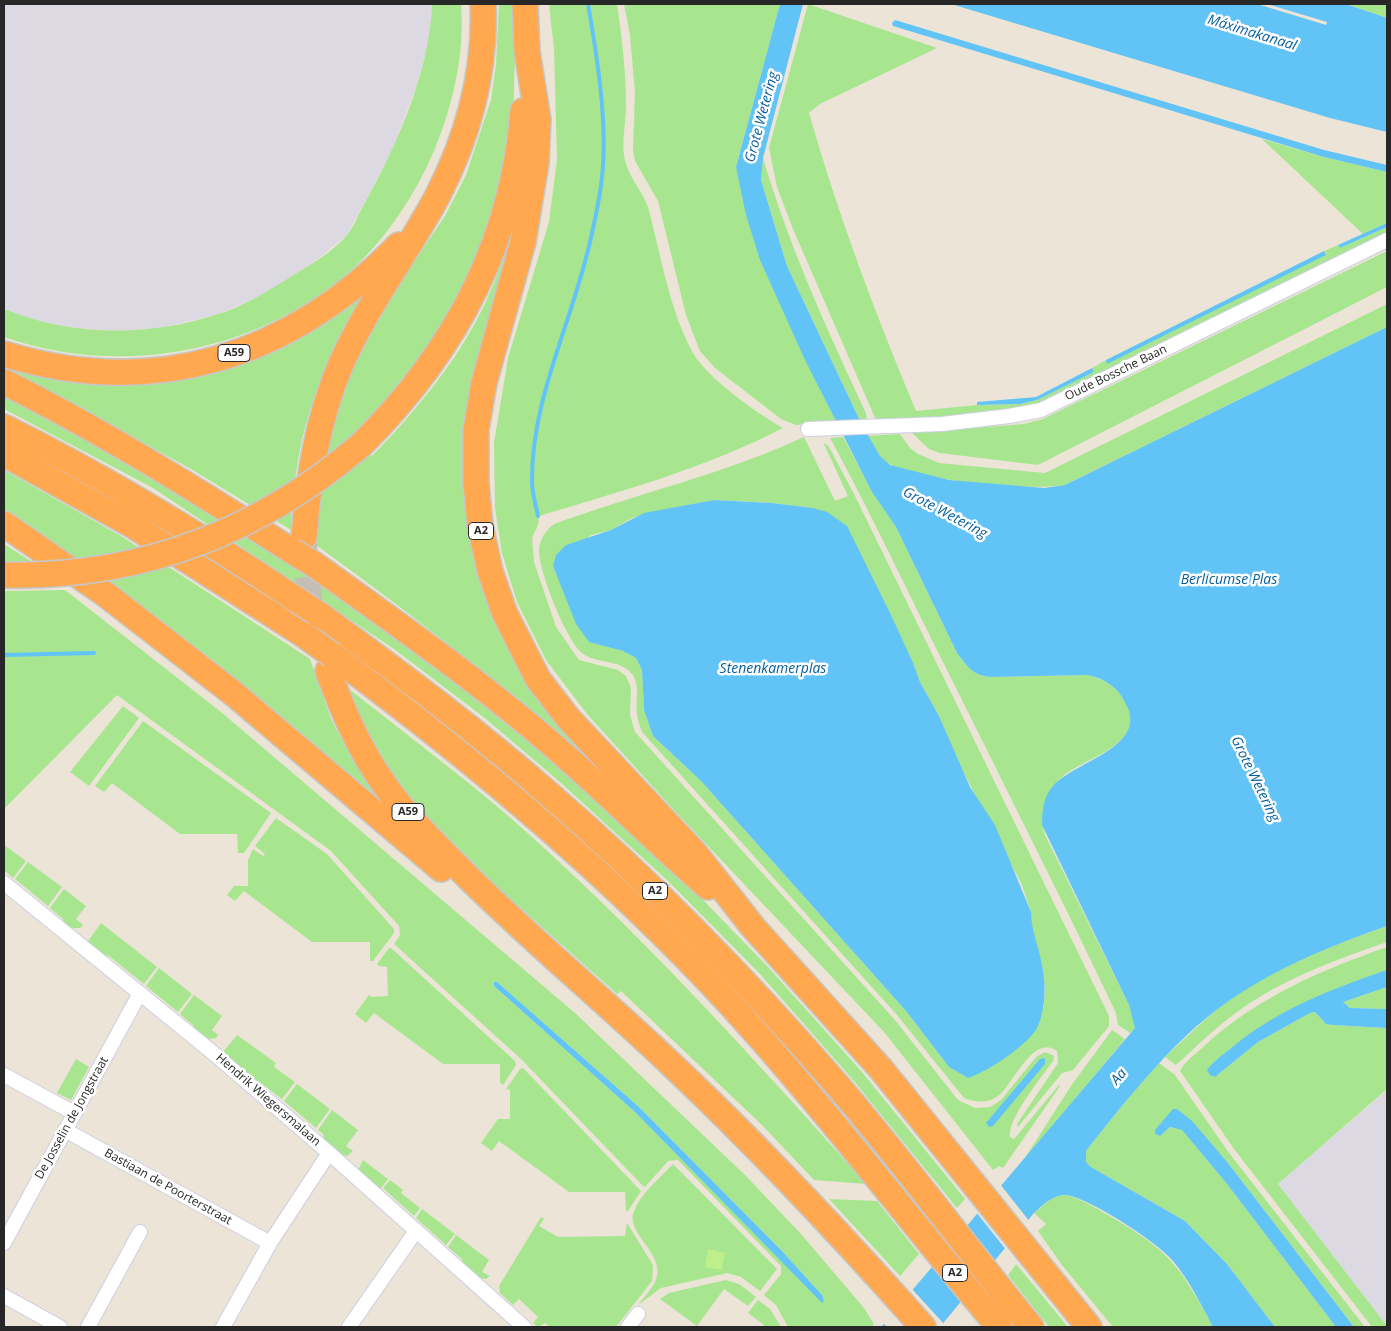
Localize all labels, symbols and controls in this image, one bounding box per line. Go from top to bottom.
water label: Máximakanaal [1205,11,1299,55]
water label: Grote Wetering [742,70,782,164]
street label: Oude Bossche Baan [1063,342,1169,404]
road number: A59 [218,344,250,362]
water label: Grote Wetering [900,484,990,542]
road number: A2 [468,522,494,540]
water label: Berlicumse Plas [1181,572,1277,588]
water label: Stenenkamerplas [720,661,826,677]
water label: Grote Wetering [1227,734,1283,824]
road number: A59 [392,804,424,820]
road number: A2 [642,882,668,899]
street label: Hendrik Wiegersmalaan [213,1051,323,1149]
street label: De Josselin de Jongstraat [32,1054,112,1182]
water label: Aa [1107,1066,1131,1088]
street label: Bastiaan de Poorterstraat [102,1146,234,1228]
road number: A2 [942,1264,968,1282]

